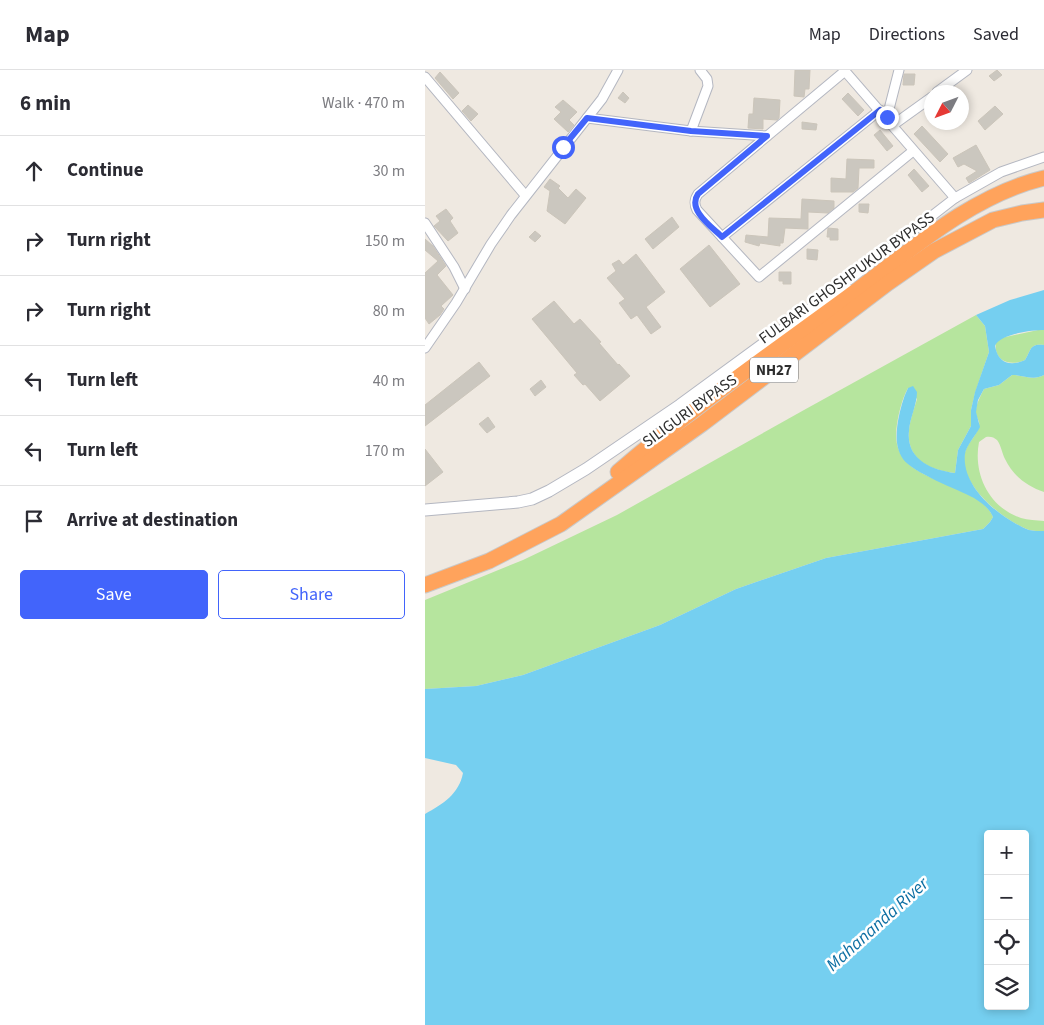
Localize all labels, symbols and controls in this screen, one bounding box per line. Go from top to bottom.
text: Map [25,17,70,52]
text: Map [809,22,841,47]
text: Directions [869,22,945,47]
text: Saved [973,22,1019,47]
north arrow [924,85,969,130]
text: 6 min [20,88,71,118]
text: Walk · 470 m [322,92,405,114]
route end [876,106,899,129]
route start [552,136,575,159]
icon: ahead [20,157,48,185]
text: Continue [67,157,144,184]
text: 30 m [373,160,405,182]
street label: FULBARI GHOSHPUKUR BYPASS [754,207,939,349]
icon: right [20,227,48,255]
text: Turn right [67,227,151,254]
text: 150 m [365,230,405,252]
icon: right [20,297,48,325]
text: Turn right [67,297,151,324]
text: 80 m [373,300,405,322]
road number: NH27 [750,358,798,382]
icon: left [20,367,48,395]
text: Turn left [67,367,138,394]
street label: SILIGURI BYPASS [638,369,741,453]
text: 40 m [373,370,405,392]
icon: left [20,437,48,465]
text: Turn left [67,437,138,464]
text: 170 m [365,440,405,462]
icon: arrive [20,507,48,535]
text: Arrive at destination [67,507,238,534]
button: Save [20,570,208,619]
button: Share [218,570,405,619]
map controls [984,830,1029,1010]
button: + [984,830,1029,875]
water label: Mahananda River [821,871,935,977]
button: − [984,875,1029,920]
button: locate [984,920,1029,965]
button: layers [984,965,1029,1010]

